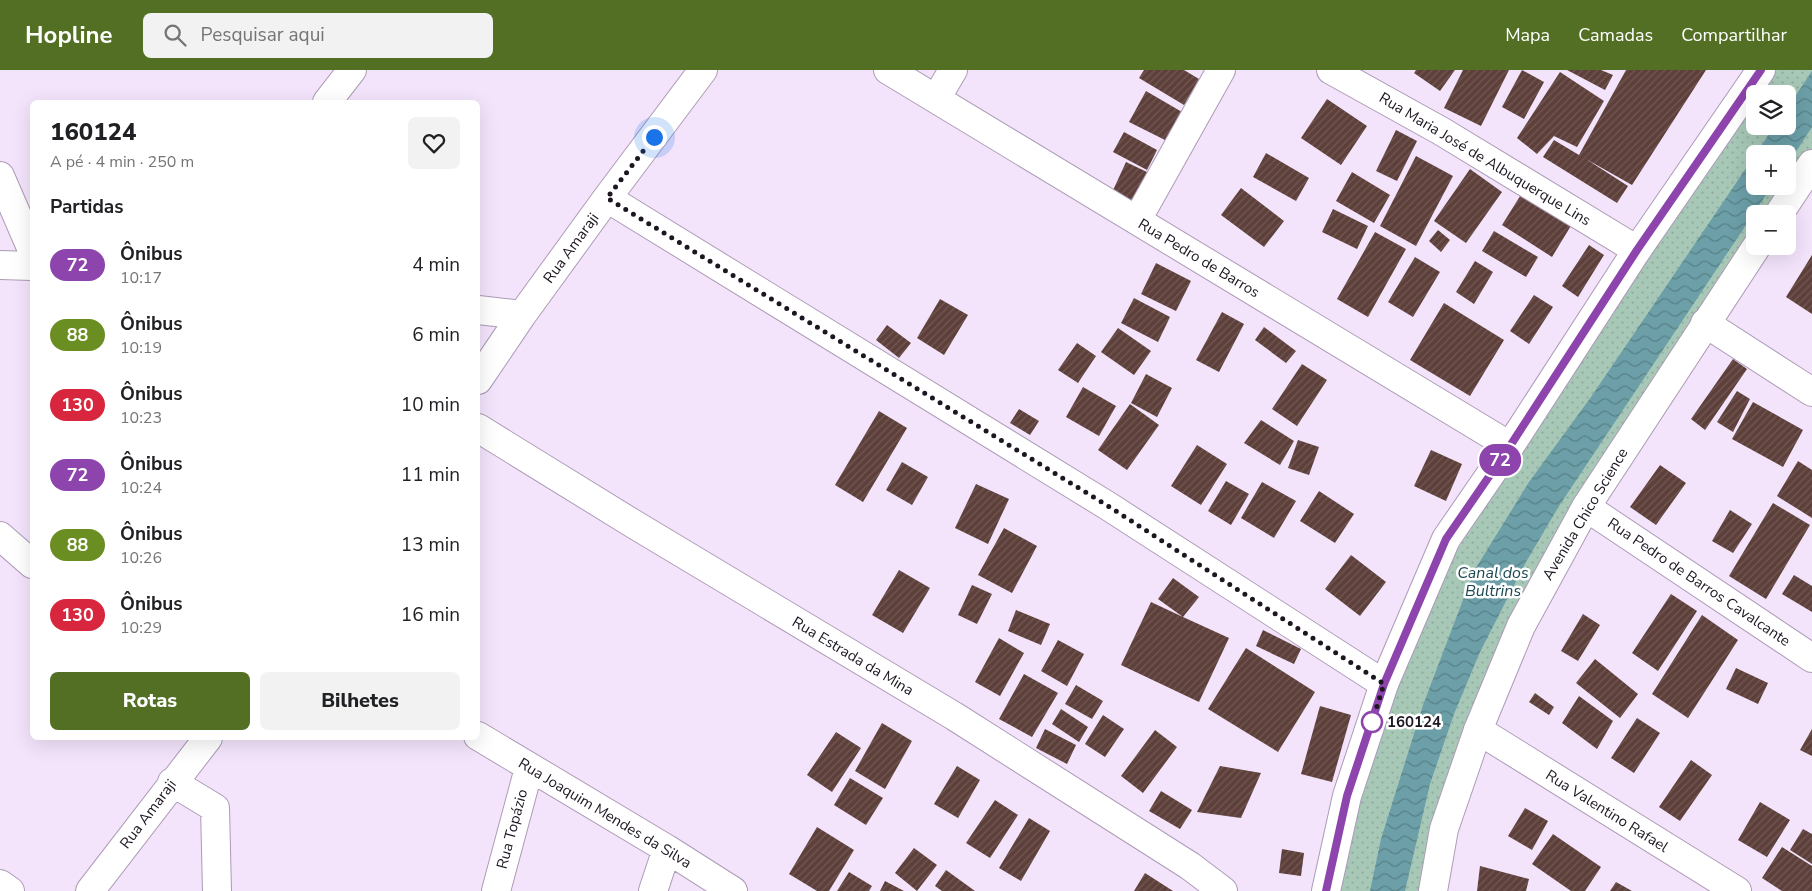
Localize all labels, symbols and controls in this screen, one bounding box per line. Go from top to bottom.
search box [143,13,493,58]
text: Hopline [25,19,113,51]
icon: search [161,21,189,49]
text: Pesquisar aqui [201,22,325,48]
text: Mapa [1505,23,1550,47]
text: Camadas [1578,23,1653,47]
text: Compartilhar [1681,23,1787,47]
map controls [1746,85,1796,255]
button: layers [1746,85,1796,135]
street label: Rua Maria José de Albuquerque Lins [1375,88,1595,230]
text: 160124 [50,116,136,148]
button: heart [408,117,460,169]
your location [642,125,667,150]
button: + [1746,145,1796,195]
text: A pé · 4 min · 250 m [50,151,194,173]
text: Partidas [50,194,124,220]
button: − [1746,205,1796,255]
street label: Rua Amaraji [539,209,603,287]
street label: Rua Pedro de Barros [1134,214,1264,302]
text: Ônibus [120,241,183,267]
text: 4 min [412,252,460,278]
text: 72 [67,253,88,277]
text: 10:17 [120,267,162,289]
text: Ônibus [120,311,183,337]
text: 6 min [412,322,460,348]
text: 88 [67,323,88,347]
text: 10:19 [120,337,162,359]
text: Ônibus [120,381,183,407]
text: 10 min [401,392,460,418]
text: 130 [61,393,94,417]
text: 10:23 [120,407,162,429]
line badge: 72 [1478,444,1522,476]
street label: Avenida Chico Science [1538,444,1632,584]
text: 72 [1489,448,1511,472]
text: Ônibus [120,451,183,477]
text: 11 min [401,462,460,488]
text: 72 [67,463,88,487]
text: 10:24 [120,477,162,499]
street label: Rua Pedro de Barros Cavalcante [1604,513,1794,651]
text: Ônibus [120,521,183,547]
text: 13 min [401,532,460,558]
text: 88 [67,533,88,557]
text: 10:26 [120,547,162,569]
water label: Canal dos Bultrins [1457,562,1529,602]
text: Ônibus [120,591,183,617]
text: 16 min [401,602,460,628]
text: 130 [61,603,94,627]
street label: Rua Estrada da Mina [789,612,917,700]
text: 10:29 [120,617,162,639]
button: Rotas [50,672,250,730]
button: Bilhetes [260,672,460,730]
marker: 160124 [1361,711,1383,733]
place label: 160124 [1387,712,1441,732]
street label: Rua Joaquim Mendes da Silva [515,753,695,873]
street label: Rua Valentino Rafael [1542,765,1673,857]
street label: Rua Amaraji [115,775,181,853]
street label: Rua Topázio [492,787,532,871]

